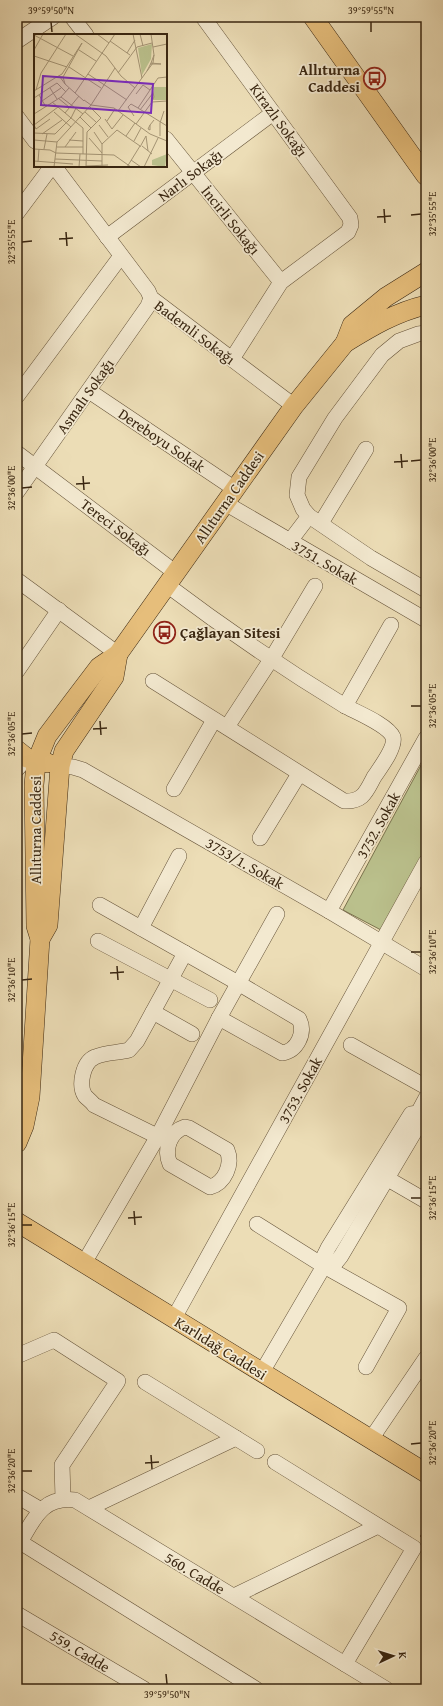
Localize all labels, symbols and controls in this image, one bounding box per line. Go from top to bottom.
text: 39°59'50"N [28,3,74,18]
text: 39°59'55"N [348,3,394,18]
inset map [34,34,167,167]
place label: Allıturna Caddesi [299,59,360,97]
bus stop icon: Allıturna Caddesi [362,65,388,91]
street label: Kirazlı Sokağı [245,79,313,161]
street label: Narlı Sokağı [153,144,227,206]
street label: İncirli Sokağı [197,181,265,259]
text: 32°35'55"E [425,192,440,236]
text: 32°35'55"E [4,220,19,264]
street label: Bademli Sokağı [150,295,240,369]
street label: Asmalı Sokağı [51,354,119,438]
street label: Dereboyu Sokak [114,403,210,477]
text: 32°36'00"E [425,438,440,482]
street label: Allıturna Caddesi [189,446,269,548]
text: 32°36'00"E [4,466,19,510]
street label: Tereci Sokağı [76,494,156,560]
street label: 3751. Sokak [288,535,362,590]
bus stop icon: Çağlayan Sitesi [152,619,178,645]
place label: Çağlayan Sitesi [180,622,281,643]
text: 32°36'05"E [425,684,440,728]
text: 32°36'05"E [4,712,19,756]
street label: Allıturna Caddesi [25,776,46,884]
street label: 3752. Sokak [351,788,405,862]
street label: 3753/1. Sokak [202,832,288,894]
text: 32°36'10"E [425,930,440,974]
text: 32°36'10"E [4,958,19,1002]
street label: 3753. Sokak [273,1053,327,1127]
text: 32°36'15"E [425,1176,440,1220]
text: 32°36'15"E [4,1203,19,1247]
street label: Karlıdağ Caddesi [171,1311,271,1385]
text: 32°36'20"E [425,1421,440,1465]
text: 32°36'20"E [4,1449,19,1493]
street label: 560. Cadde [161,1547,229,1599]
street label: 559. Cadde [46,1625,114,1677]
north arrow [373,1636,413,1676]
text: K [395,1651,411,1659]
text: 39°59'50"N [144,1687,190,1702]

